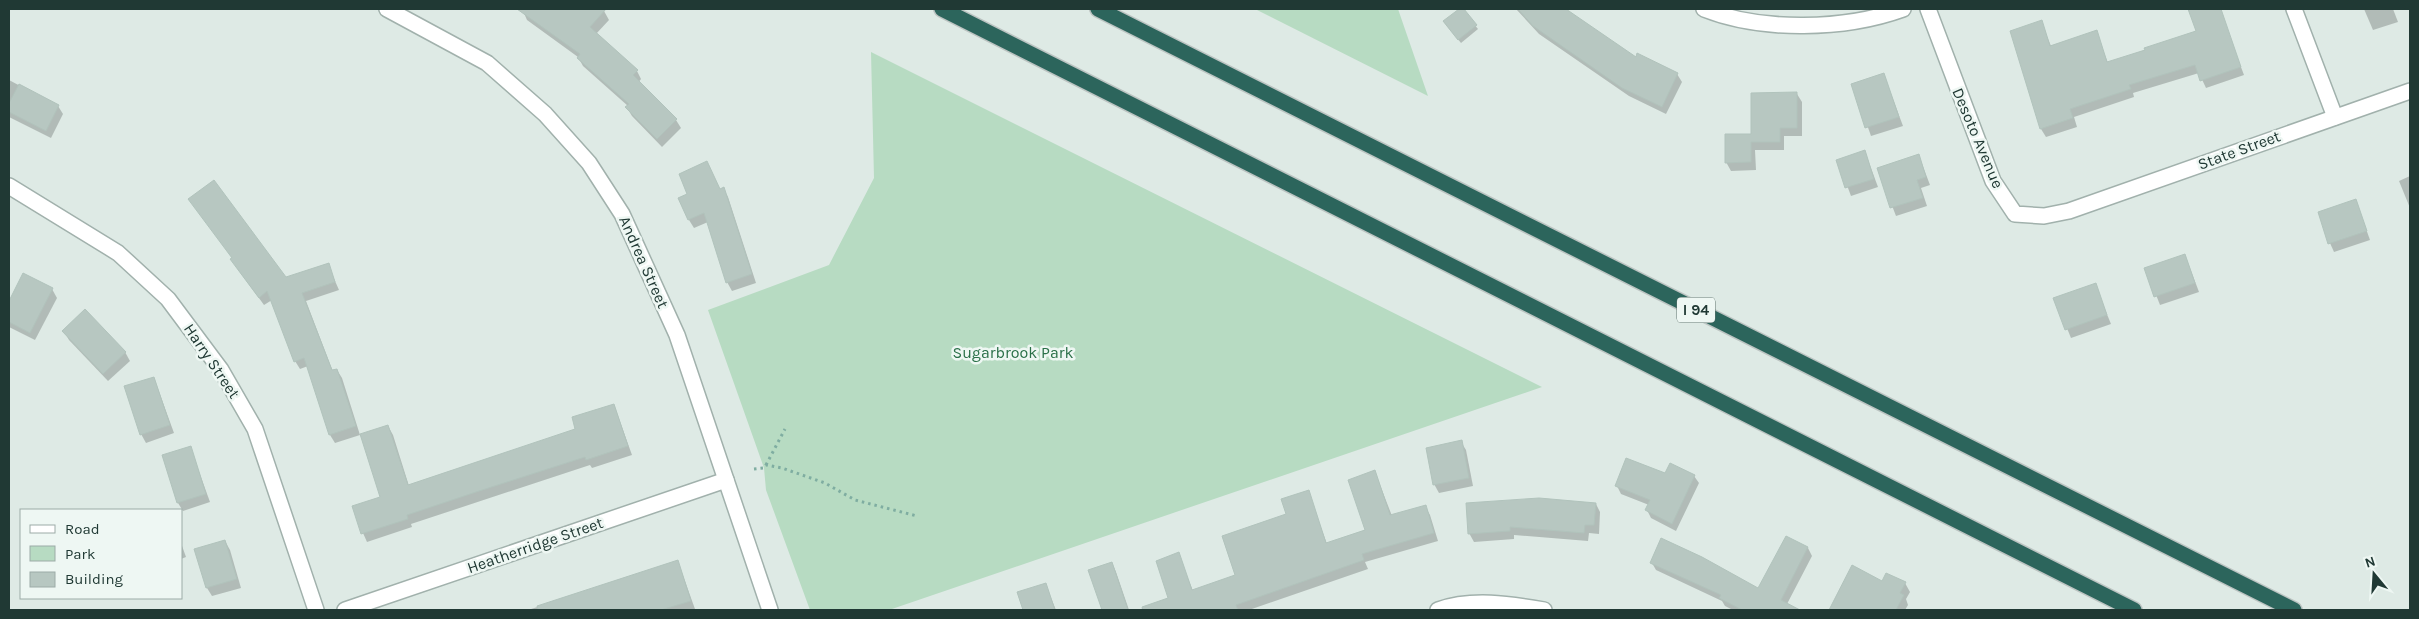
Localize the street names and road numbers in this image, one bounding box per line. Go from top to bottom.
street label: Desoto Avenue [1948,85,2008,191]
street label: State Street [2195,126,2283,174]
street label: Andrea Street [615,213,673,311]
road number: I 94 [1677,298,1715,322]
street label: Harry Street [180,320,244,402]
street label: Heatherridge Street [465,513,605,577]

